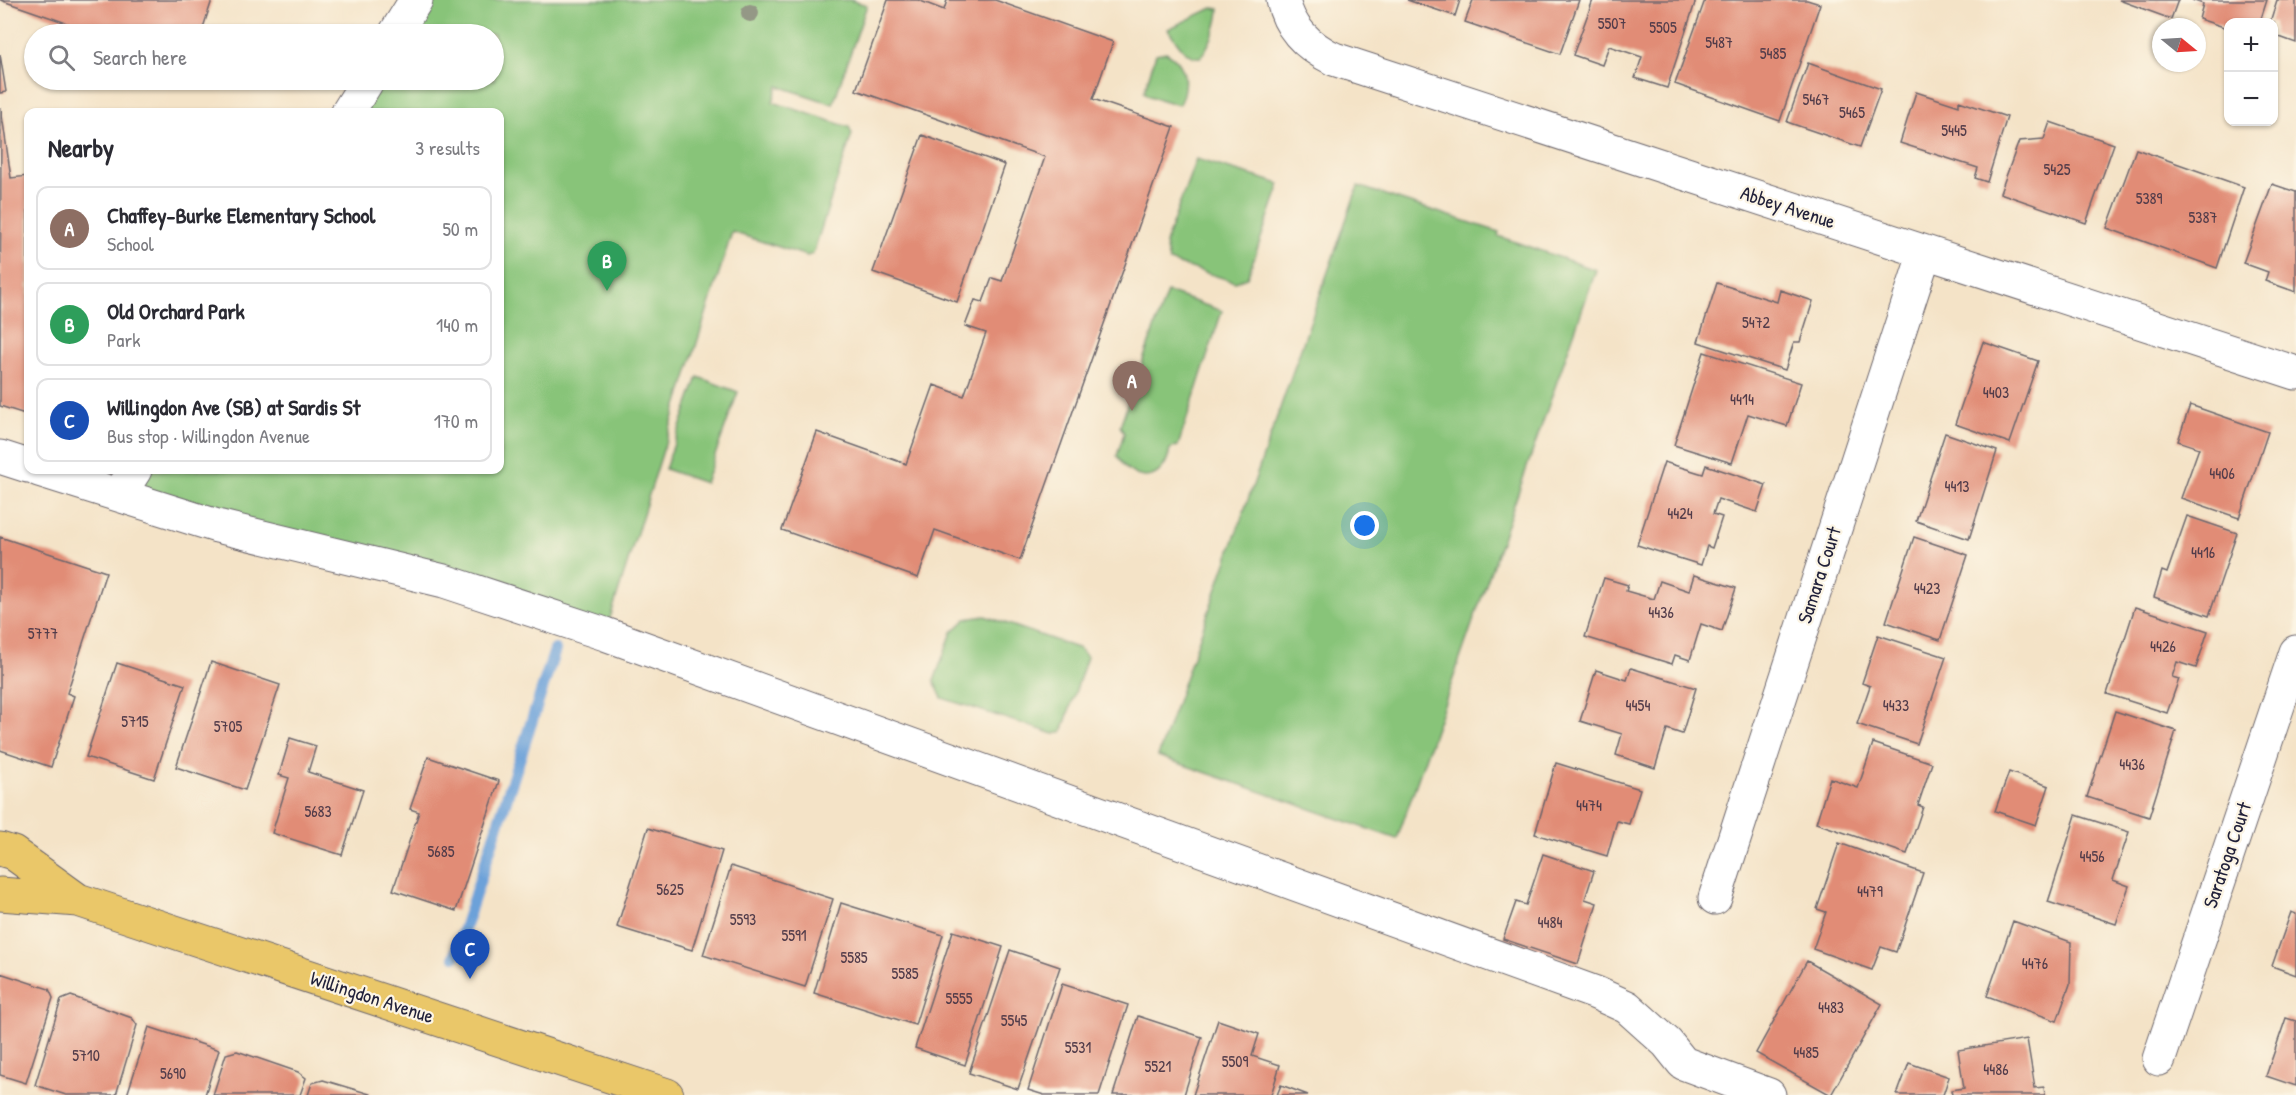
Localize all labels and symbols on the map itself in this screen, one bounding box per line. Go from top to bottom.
house number: 5507 [1598,12,1626,34]
house number: 5505 [1649,16,1677,38]
north arrow [2152,18,2206,72]
house number: 5487 [1705,31,1733,53]
house number: 5485 [1760,42,1786,64]
house number: 5467 [1802,88,1830,110]
house number: 5465 [1839,101,1865,123]
house number: 5445 [1941,119,1967,141]
house number: 5425 [2043,158,2071,180]
street label: Abbey Avenue [1737,179,1839,235]
house number: 5389 [2136,187,2162,209]
house number: 5387 [2189,206,2217,228]
pin: B [588,242,626,291]
house number: 5472 [1742,311,1771,333]
pin: A [1112,362,1152,411]
house number: 4403 [1983,381,2009,403]
house number: 4414 [1730,388,1754,410]
house number: 4406 [2209,462,2235,484]
house number: 4413 [1945,475,1969,497]
house number: 4424 [1667,502,1693,524]
your location [1350,511,1379,540]
street label: Samara Court [1790,522,1847,627]
house number: 4416 [2191,541,2215,563]
house number: 4423 [1914,577,1940,599]
house number: 4436 [1648,601,1674,623]
house number: 5777 [28,622,58,644]
house number: 4426 [2150,635,2176,657]
house number: 4454 [1626,694,1650,716]
house number: 4433 [1883,694,1909,716]
house number: 5715 [121,710,149,732]
house number: 5705 [214,715,243,737]
house number: 4436 [2119,753,2145,775]
house number: 4474 [1576,794,1602,816]
street label: Saratoga Court [2196,797,2258,911]
house number: 5683 [304,800,332,822]
house number: 5685 [428,840,455,862]
house number: 4456 [2079,845,2105,867]
house number: 5625 [656,878,684,900]
house number: 4479 [1857,880,1883,902]
house number: 5593 [730,908,756,930]
house number: 4484 [1538,911,1562,933]
house number: 5591 [781,924,807,946]
pin: C [450,930,490,979]
house number: 5585 [840,946,868,968]
house number: 4476 [2022,952,2048,974]
house number: 5585 [891,962,919,984]
street label: Willingdon Avenue [307,964,437,1029]
house number: 5555 [945,987,973,1009]
house number: 4483 [1818,996,1844,1018]
house number: 5545 [1001,1009,1027,1031]
house number: 5531 [1065,1036,1091,1058]
house number: 4485 [1793,1041,1819,1063]
house number: 5710 [72,1044,100,1066]
house number: 5509 [1222,1050,1248,1072]
house number: 5521 [1145,1055,1172,1077]
house number: 4486 [1983,1058,2009,1080]
house number: 5690 [160,1062,186,1084]

